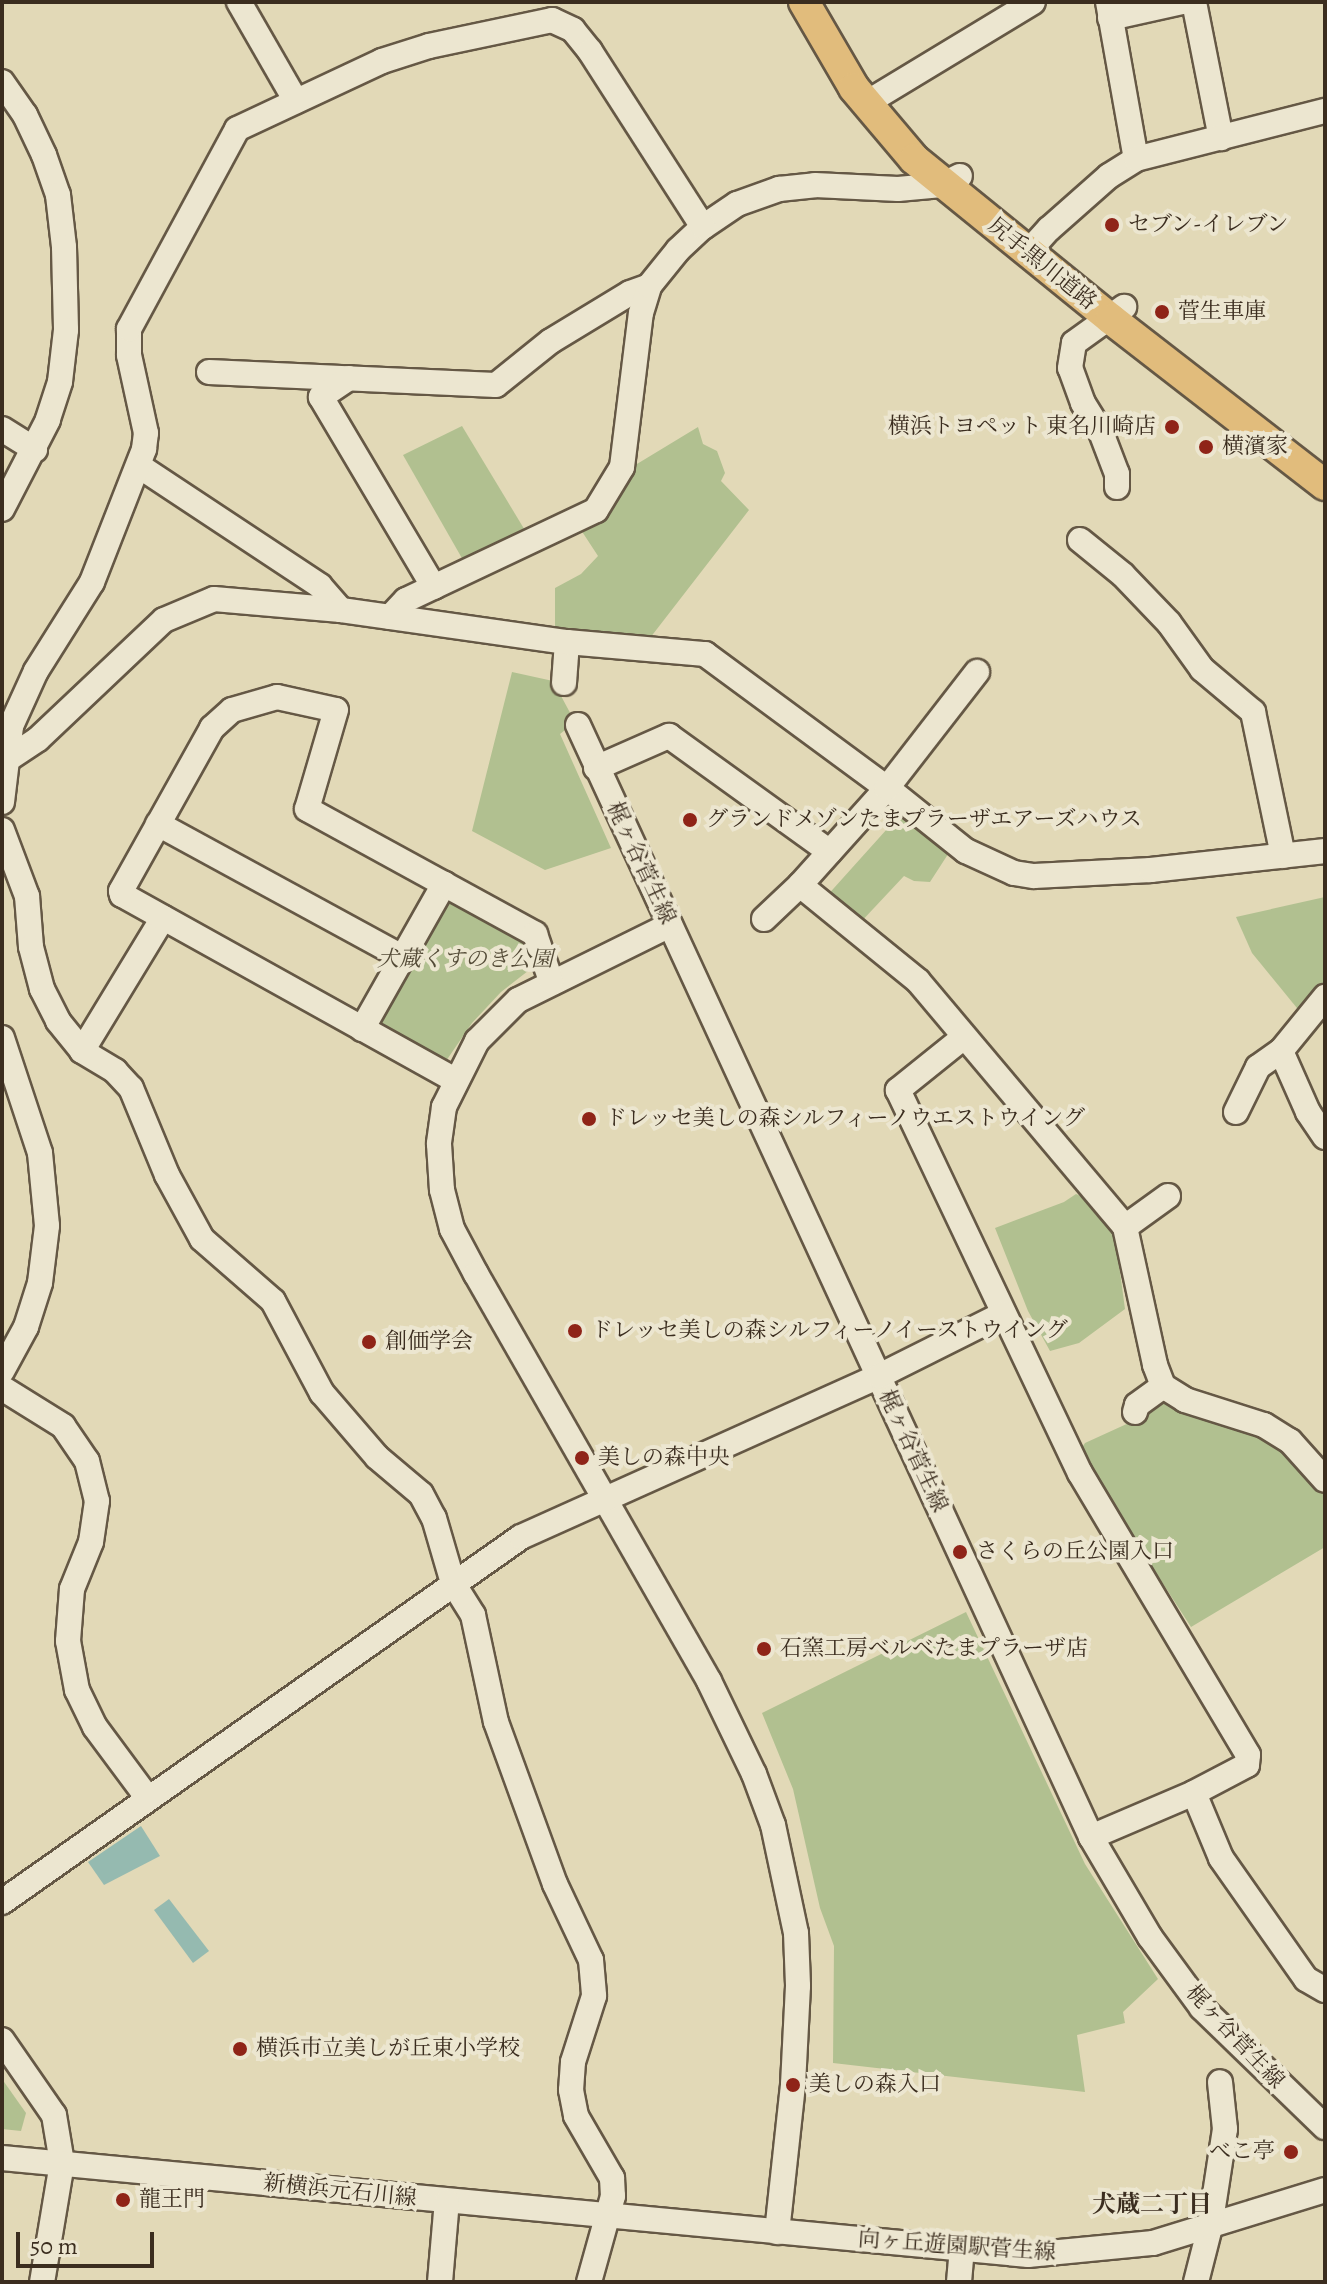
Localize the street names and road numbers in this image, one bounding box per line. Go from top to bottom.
street label: 尻手黒川道路 [982,212,1102,316]
street label: 梶ヶ谷菅生線 [601,798,681,928]
street label: 梶ヶ谷菅生線 [873,1386,953,1516]
street label: 梶ヶ谷菅生線 [1180,1980,1290,2094]
street label: 新横浜元石川線 [262,2170,418,2212]
street label: 向ヶ丘遊園駅菅生線 [857,2226,1057,2266]

